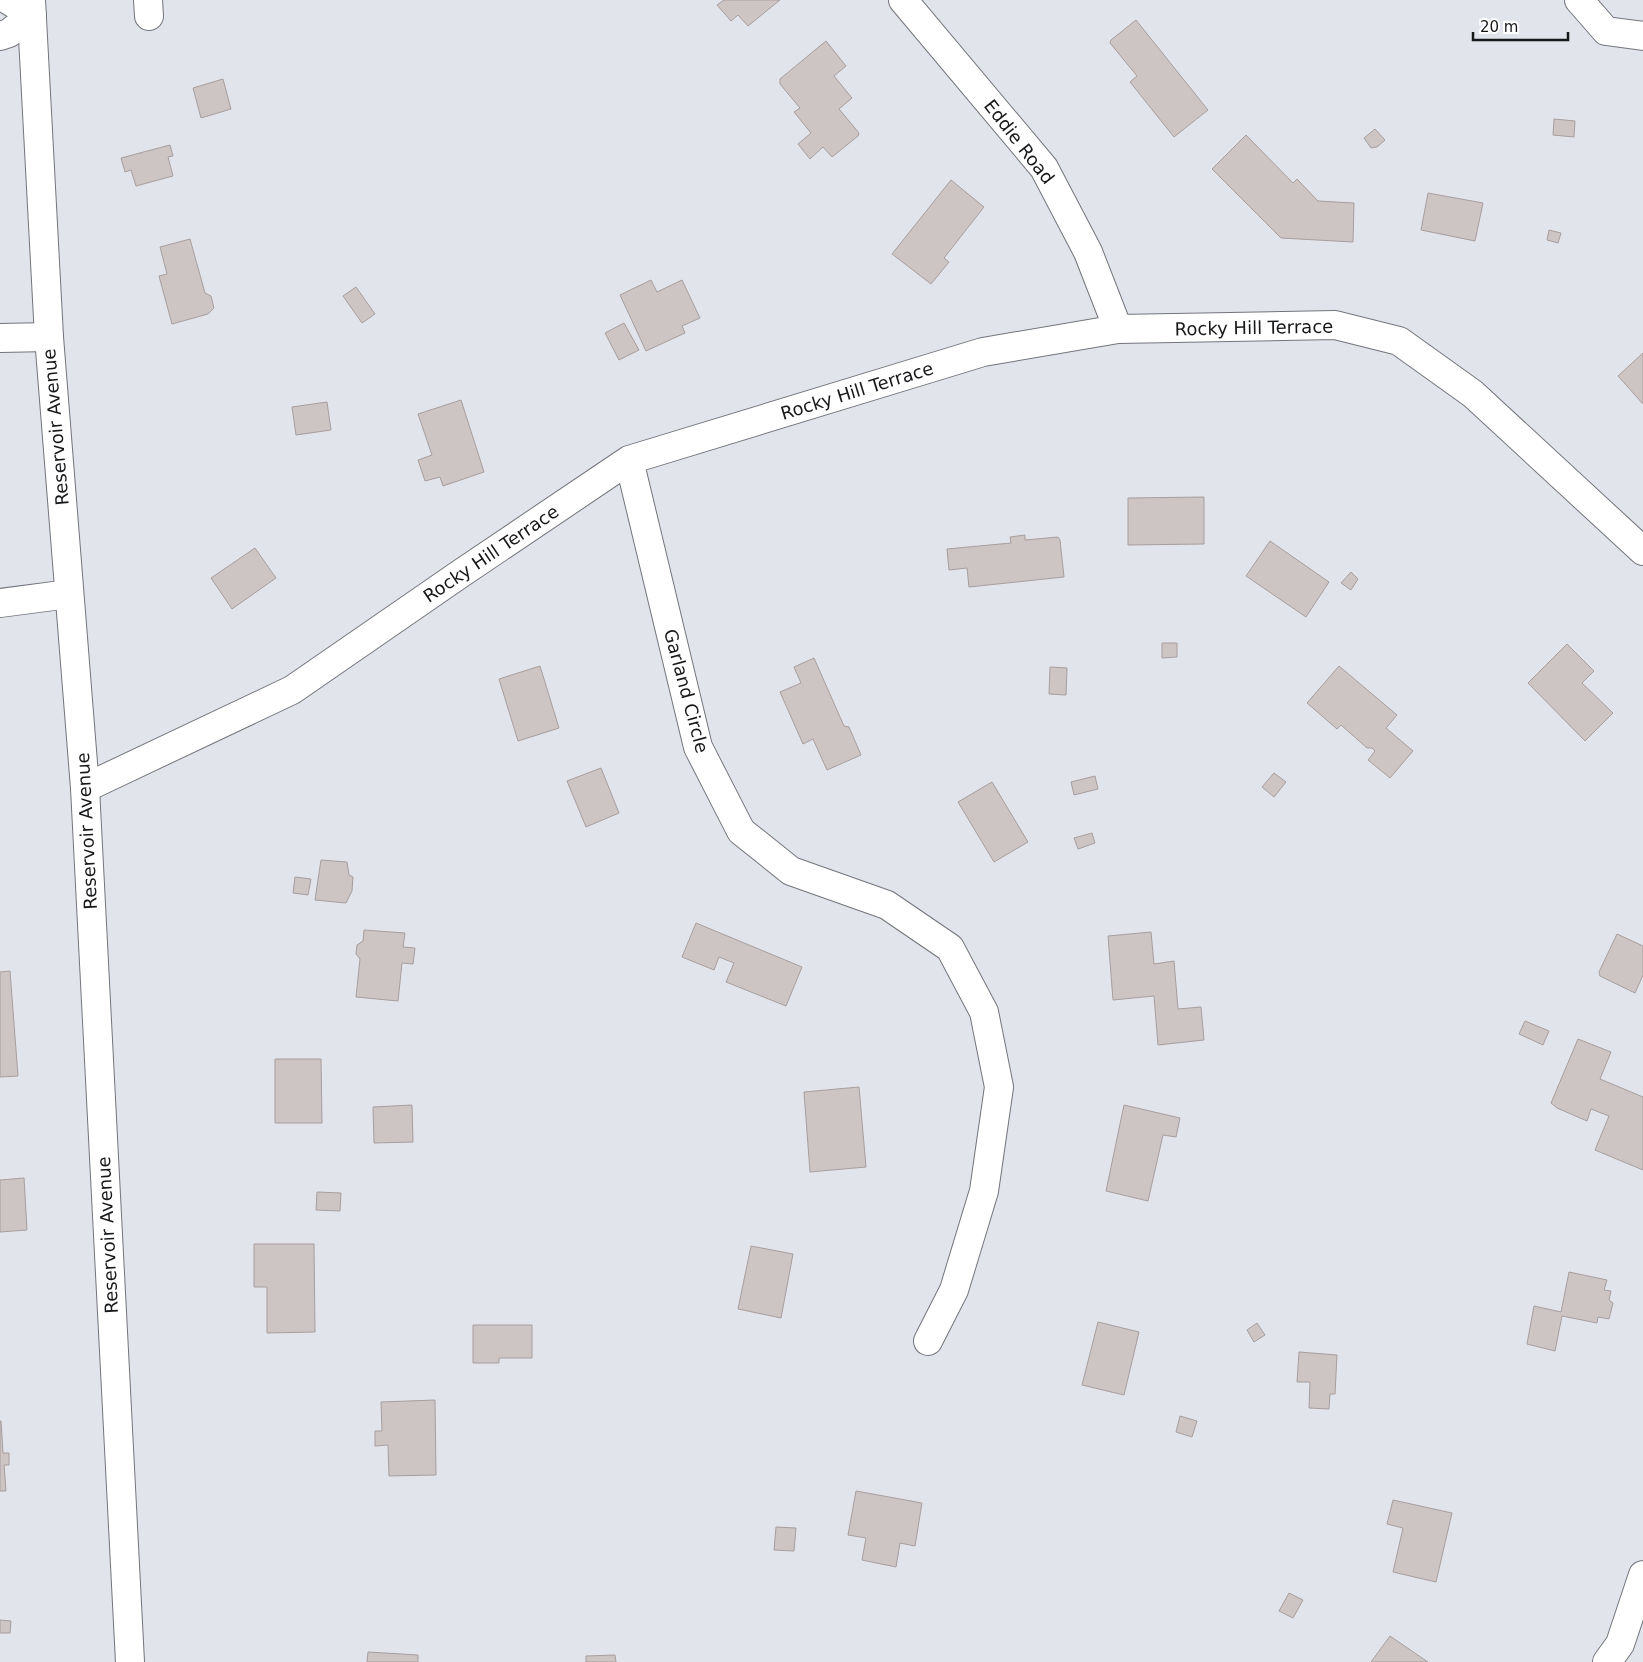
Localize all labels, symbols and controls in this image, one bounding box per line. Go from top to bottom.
scale bar [1473,10,1568,42]
text: 20 m [1480,18,1518,36]
street label: Eddie Road [980,95,1059,188]
street label: Rocky Hill Terrace [1175,316,1333,339]
street label: Reservoir Avenue [38,348,73,506]
street label: Rocky Hill Terrace [778,357,936,424]
street label: Rocky Hill Terrace [419,501,562,607]
street label: Garland Circle [660,627,713,755]
street label: Reservoir Avenue [72,752,101,910]
street label: Reservoir Avenue [93,1156,122,1314]

